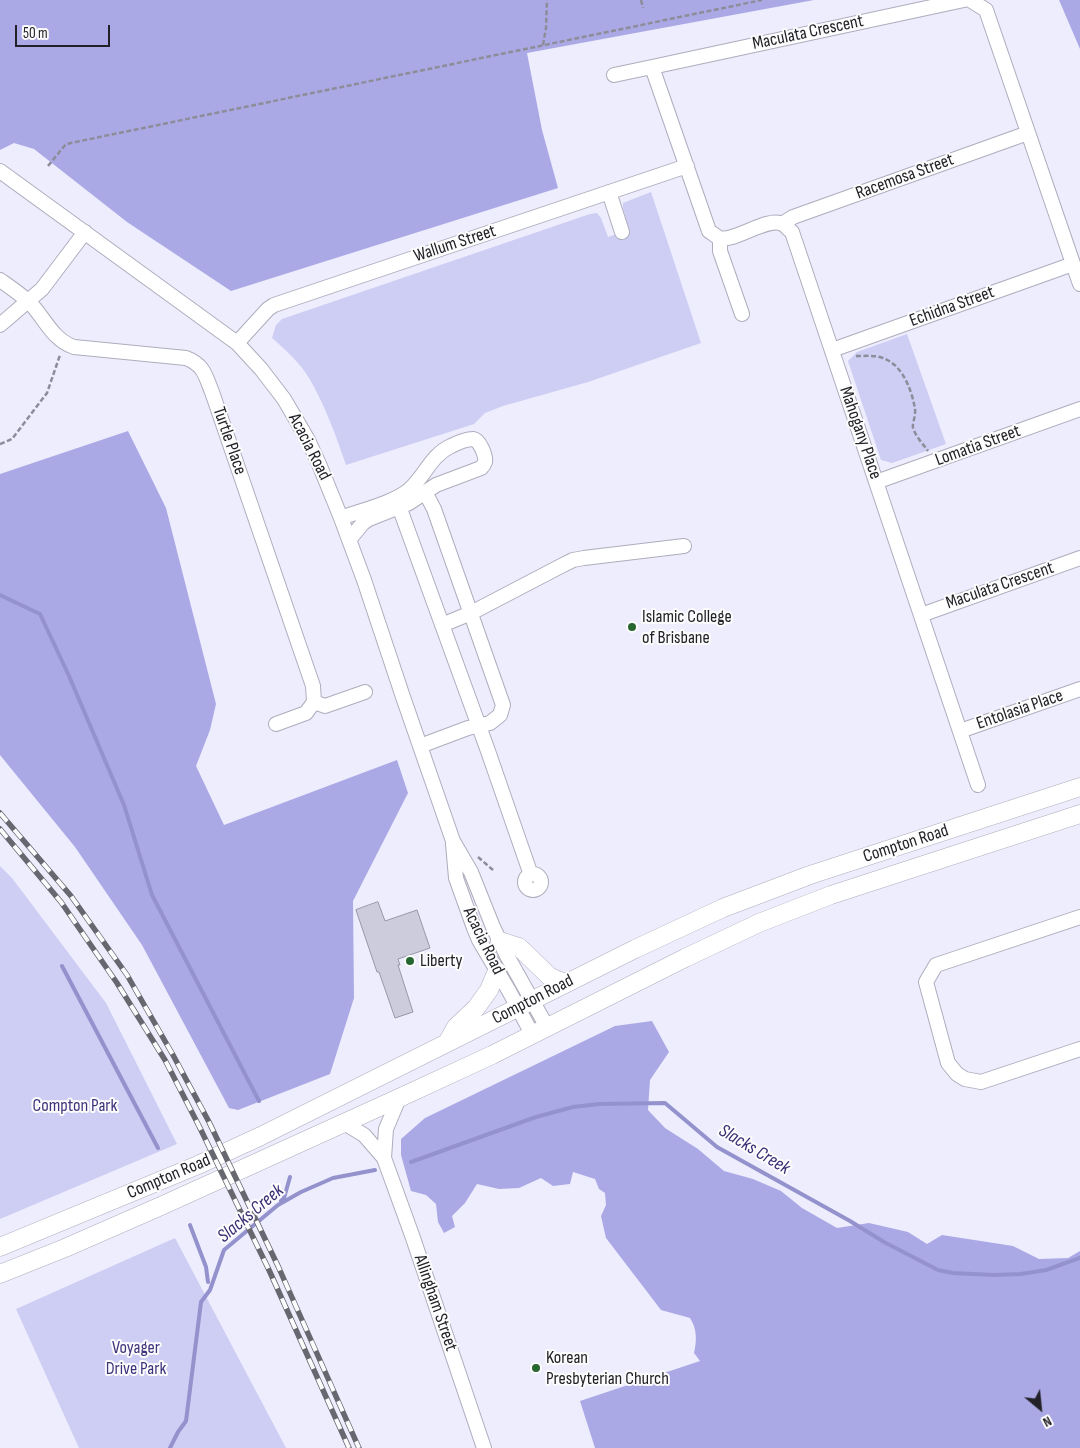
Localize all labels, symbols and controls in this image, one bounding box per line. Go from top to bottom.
street label: Maculata Crescent [751,11,865,55]
scale bar [18,15,112,47]
text: 50 m [23,24,48,43]
street label: Racemosa Street [853,149,957,205]
street label: Wallum Street [411,221,499,267]
street label: Echidna Street [907,282,997,332]
street label: Mahogany Place [834,384,886,482]
street label: Turtle Place [207,404,251,478]
street label: Acacia Road [283,410,335,484]
street label: Lomatia Street [932,421,1024,471]
street label: Maculata Crescent [943,557,1057,615]
place label: Islamic College of Brisbane [642,606,732,649]
marker: Islamic College of Brisbane [626,621,638,633]
street label: Entolasia Place [974,685,1066,735]
street label: Compton Road [861,820,951,868]
street label: Acacia Road [457,904,509,978]
place label: Liberty [420,950,463,972]
marker: Liberty [404,955,416,967]
street label: Compton Road [489,970,577,1030]
park label: Compton Park [33,1095,117,1117]
water label: Slacks Creek [714,1120,794,1180]
street label: Compton Road [124,1150,214,1204]
water label: Slacks Creek [213,1180,289,1248]
street label: Allingham Street [408,1252,462,1354]
park label: Voyager Drive Park [106,1337,166,1380]
place label: Korean Presbyterian Church [546,1347,669,1390]
marker: Korean Presbyterian Church [530,1362,542,1374]
north arrow [1015,1383,1065,1433]
text: N [1040,1412,1055,1431]

